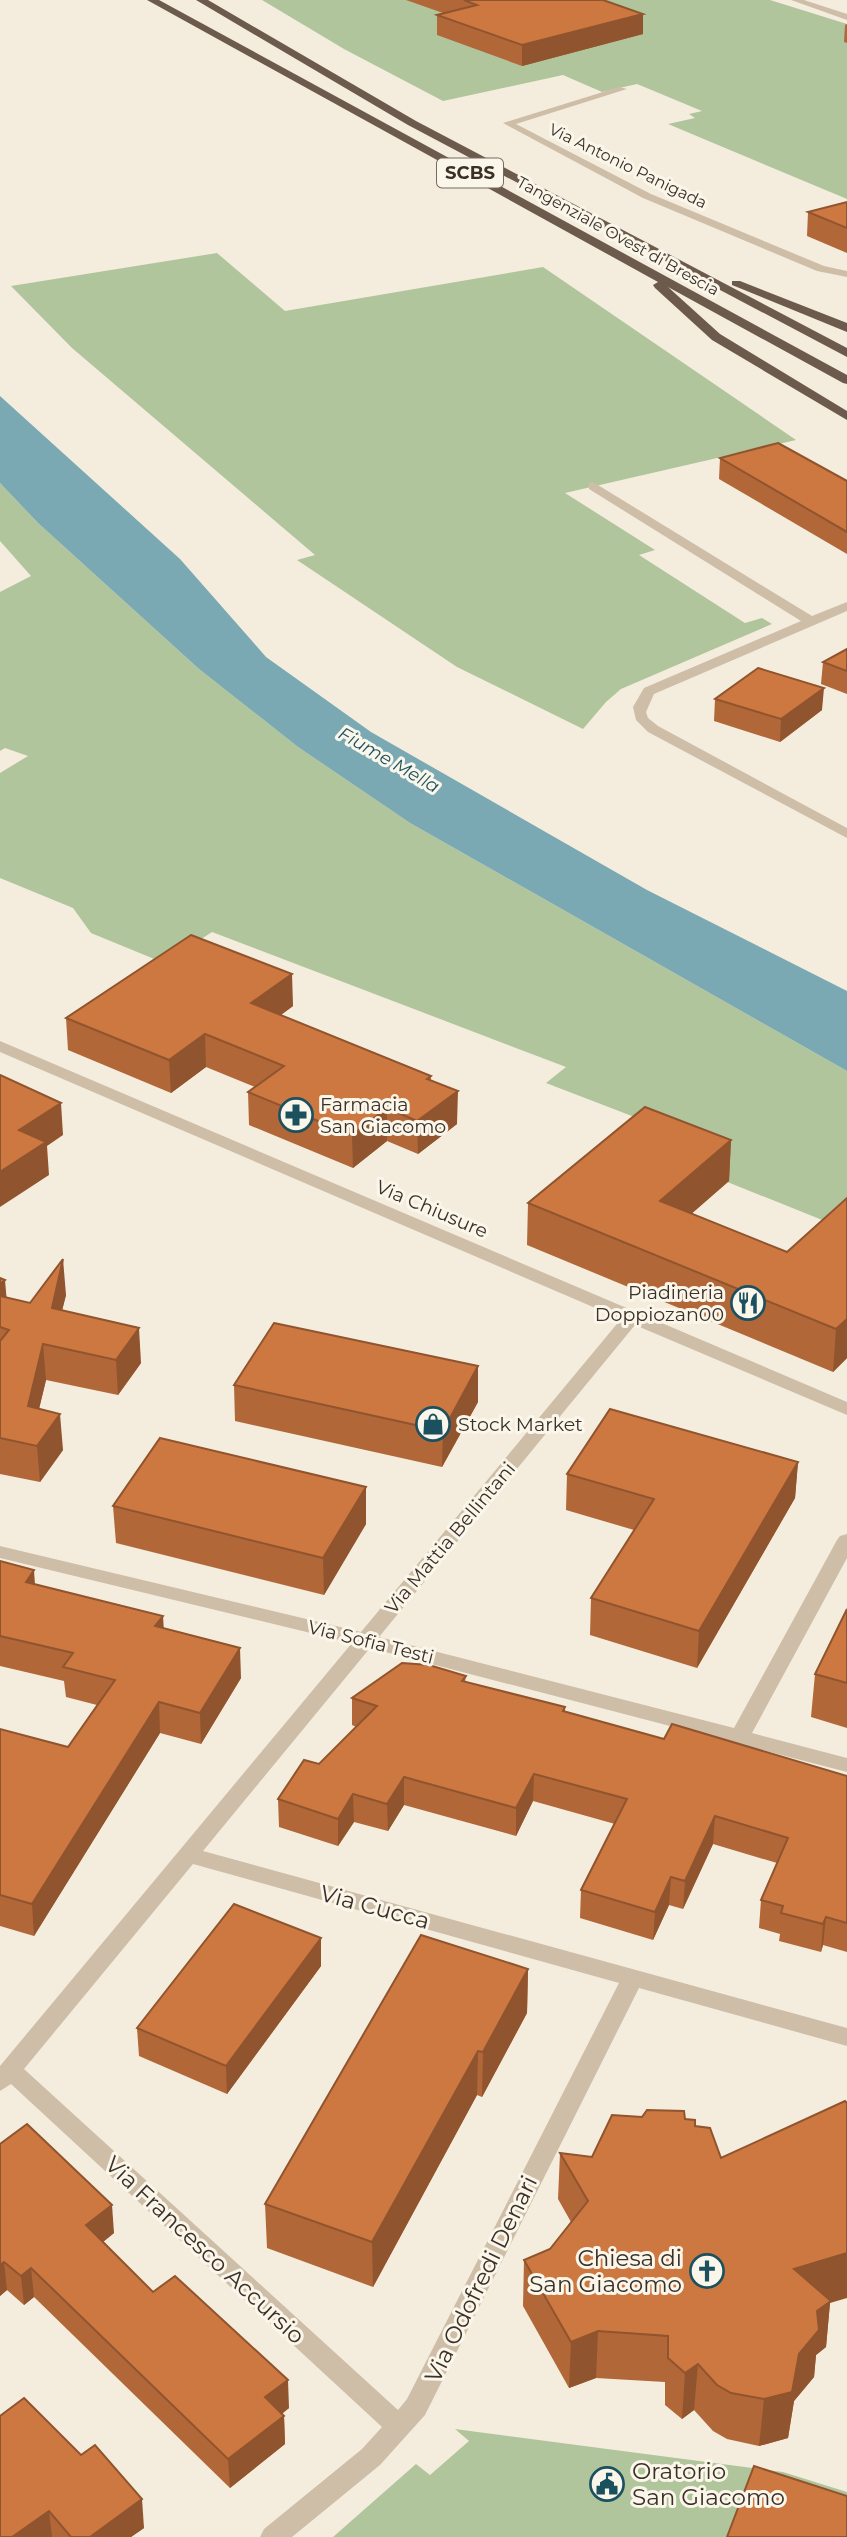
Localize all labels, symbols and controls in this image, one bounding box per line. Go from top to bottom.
street label: Via Antonio Panigada [546,120,710,212]
road number: SCBS [437,158,503,188]
street label: Tangenziale Ovest di Brescia [514,172,722,300]
water label: Fiume Mella [335,722,443,798]
place label: Farmacia San Giacomo [320,1093,446,1138]
pharmacy icon: Farmacia San Giacomo [277,1096,315,1134]
street label: Via Chiusure [373,1175,491,1243]
place label: Piadineria Doppiozan00 [595,1281,724,1326]
restaurant icon: Piadineria Doppiozan00 [729,1284,767,1322]
shop icon: Stock Market [414,1405,452,1443]
place label: Stock Market [458,1413,583,1436]
street label: Via Mattia Bellintani [380,1458,520,1618]
street label: Via Sofia Testi [306,1615,436,1669]
street label: Via Cucca [317,1879,433,1935]
street label: Via Francesco Accursio [99,2150,311,2350]
street label: Via Odofredi Denari [419,2171,543,2387]
place label: Chiesa di San Giacomo [529,2244,682,2298]
church icon: Chiesa di San Giacomo [688,2252,726,2290]
place label: Oratorio San Giacomo [632,2457,785,2511]
public building icon: Oratorio San Giacomo [588,2465,626,2503]

